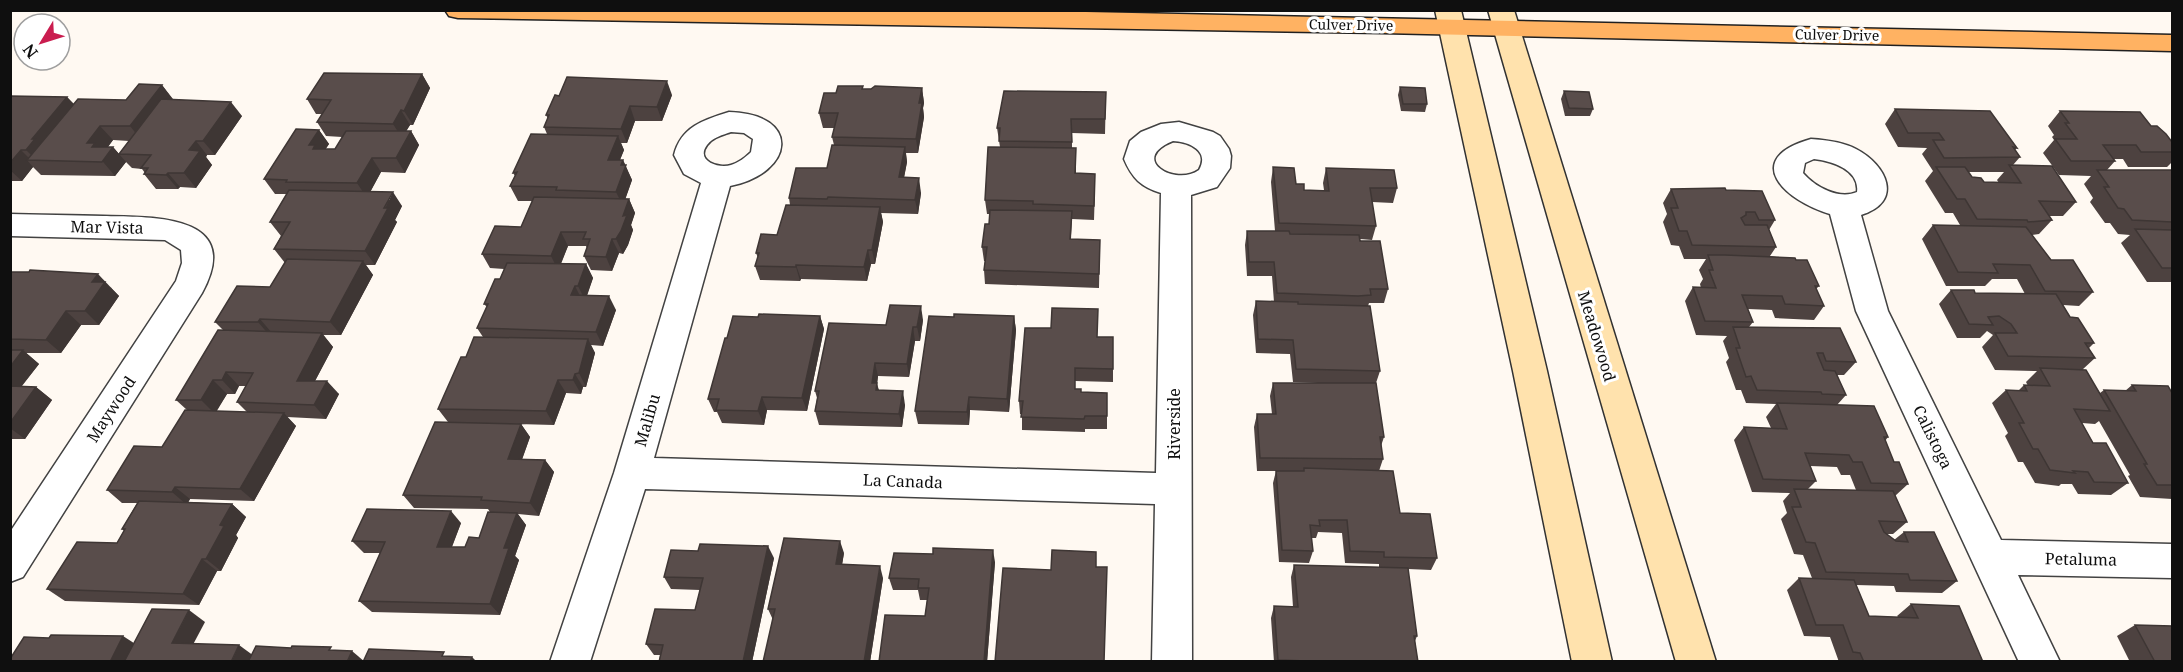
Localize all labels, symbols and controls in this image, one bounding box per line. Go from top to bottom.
north arrow [12,12,72,72]
street label: Culver Drive [1309,14,1393,35]
street label: Culver Drive [1795,24,1879,45]
text: N [17,39,43,63]
street label: Mar Vista [70,215,144,239]
street label: Meadowood [1573,288,1621,384]
street label: Maywood [81,371,141,446]
street label: Riverside [1163,388,1185,460]
street label: Malibu [629,391,665,449]
street label: Calistoga [1908,401,1958,473]
street label: La Canada [863,469,943,493]
street label: Petaluma [2045,547,2117,571]

